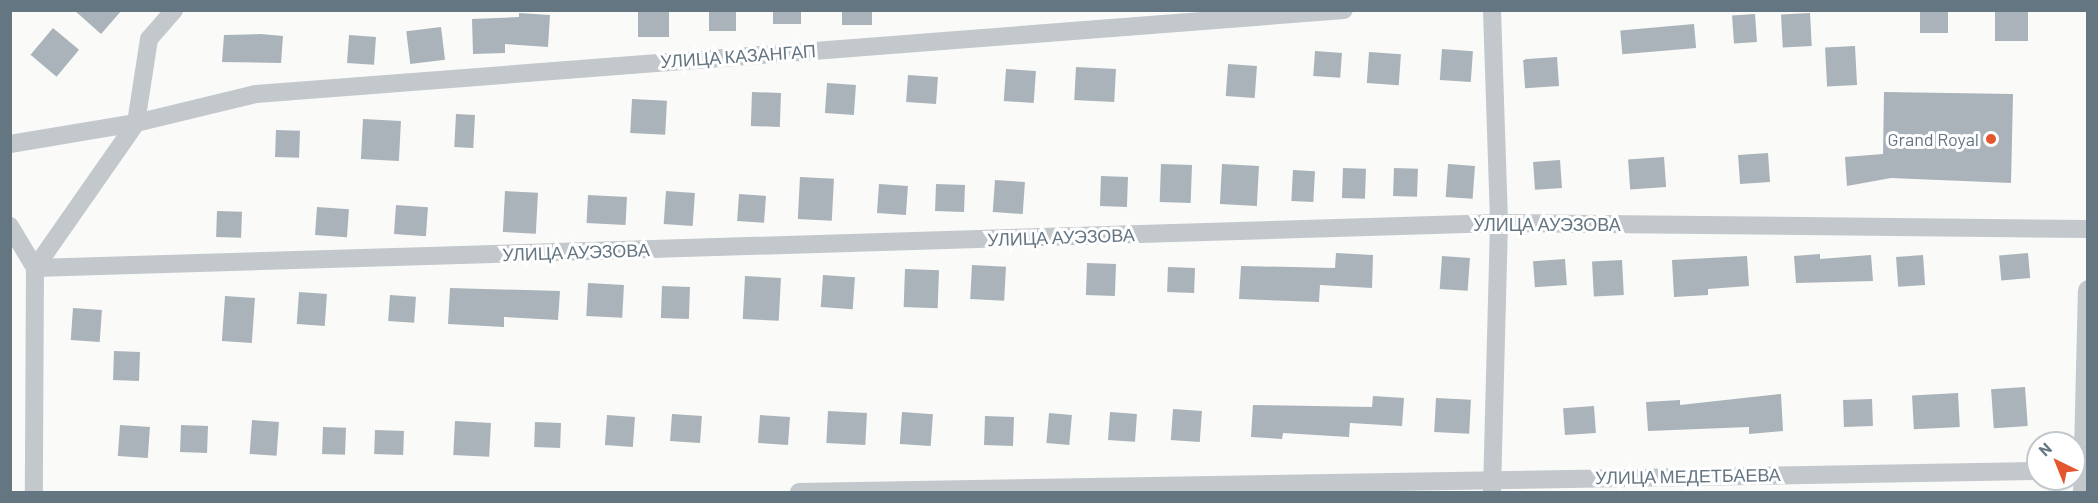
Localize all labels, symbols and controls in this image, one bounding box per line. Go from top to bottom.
street label: УЛИЦА КАЗАНГАП [659,40,817,72]
place label: Grand Royal [1887,128,1979,150]
marker: Grand Royal [1984,132,1998,146]
street label: УЛИЦА АУЭЗОВА [1473,213,1621,235]
street label: УЛИЦА АУЭЗОВА [987,224,1135,250]
street label: УЛИЦА АУЭЗОВА [502,239,650,265]
north arrow [2026,431,2086,491]
text: N [2034,438,2055,460]
street label: УЛИЦА МЕДЕТБАЕВА [1595,464,1781,488]

